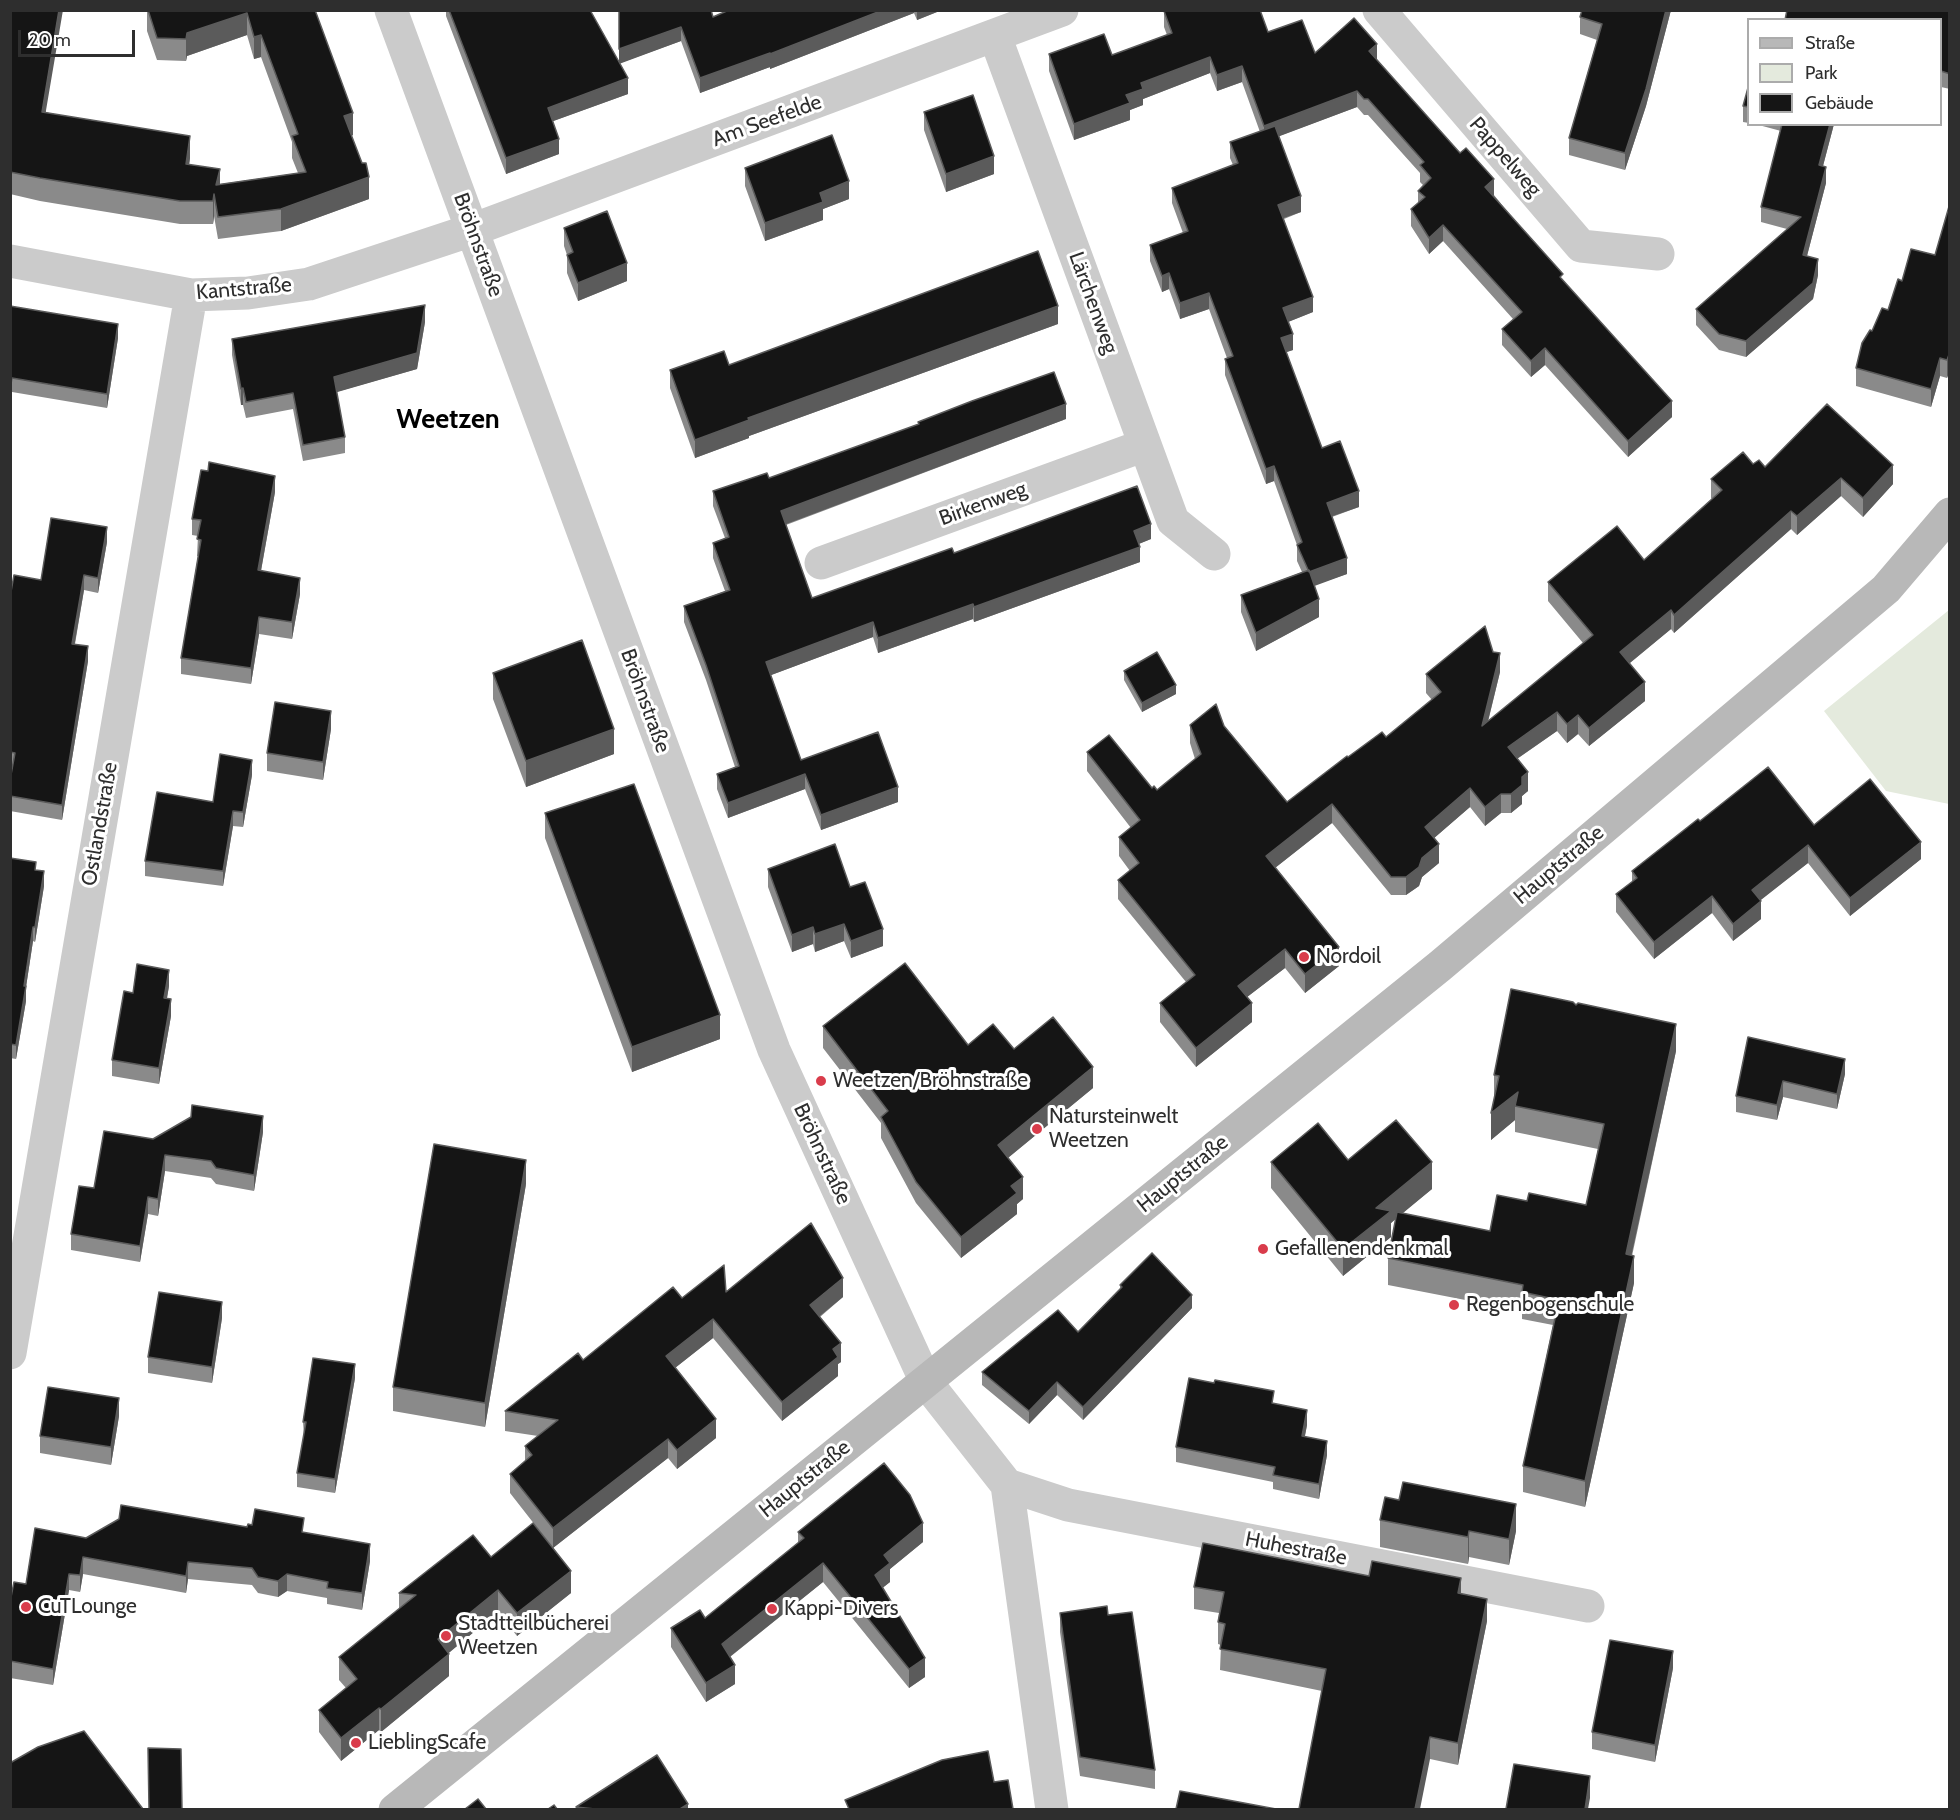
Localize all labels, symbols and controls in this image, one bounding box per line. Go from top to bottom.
scale bar [21,18,138,56]
legend [1747,18,1942,126]
text: 20 m [29,29,71,51]
text: Straße [1805,32,1855,54]
text: Park [1805,62,1837,84]
street label: Am Seefelde [709,90,825,152]
text: Gebäude [1805,92,1874,114]
street label: Pappelweg [1464,112,1546,202]
street label: Bröhnstraße [448,190,508,300]
street label: Lärchenweg [1063,249,1123,357]
street label: Kantstraße [195,272,293,306]
district label: Weetzen [396,404,500,436]
street label: Birkenweg [936,477,1030,531]
street label: Bröhnstraße [615,646,675,756]
street label: Ostlandstraße [77,760,123,888]
street label: Hauptstraße [1509,820,1609,910]
place label: Nordoil [1316,944,1381,970]
marker: Nordoil [1297,950,1311,964]
place label: Weetzen/Bröhnstraße [833,1068,1028,1094]
marker: Weetzen/Bröhnstraße [814,1074,828,1088]
street label: Bröhnstraße [788,1099,856,1209]
place label: Natursteinwelt Weetzen [1049,1104,1178,1154]
marker: Natursteinwelt Weetzen [1030,1122,1044,1136]
street label: Hauptstraße [1133,1130,1233,1218]
place label: Gefallenendenkmal [1275,1236,1448,1262]
marker: Gefallenendenkmal [1256,1242,1270,1256]
place label: Regenbogenschule [1466,1292,1634,1318]
marker: Regenbogenschule [1447,1298,1461,1312]
street label: Hauptstraße [755,1435,855,1523]
street label: Huhestraße [1243,1527,1349,1571]
place label: CuTLounge [38,1594,137,1620]
place label: Kappi-Divers [784,1596,899,1622]
marker: CuTLounge [19,1600,33,1614]
marker: Kappi-Divers [765,1602,779,1616]
place label: Stadtteilbücherei Weetzen [458,1611,609,1661]
marker: Stadtteilbücherei Weetzen [439,1629,453,1643]
place label: LieblingScafe [368,1730,486,1756]
marker: LieblingScafe [349,1736,363,1750]

